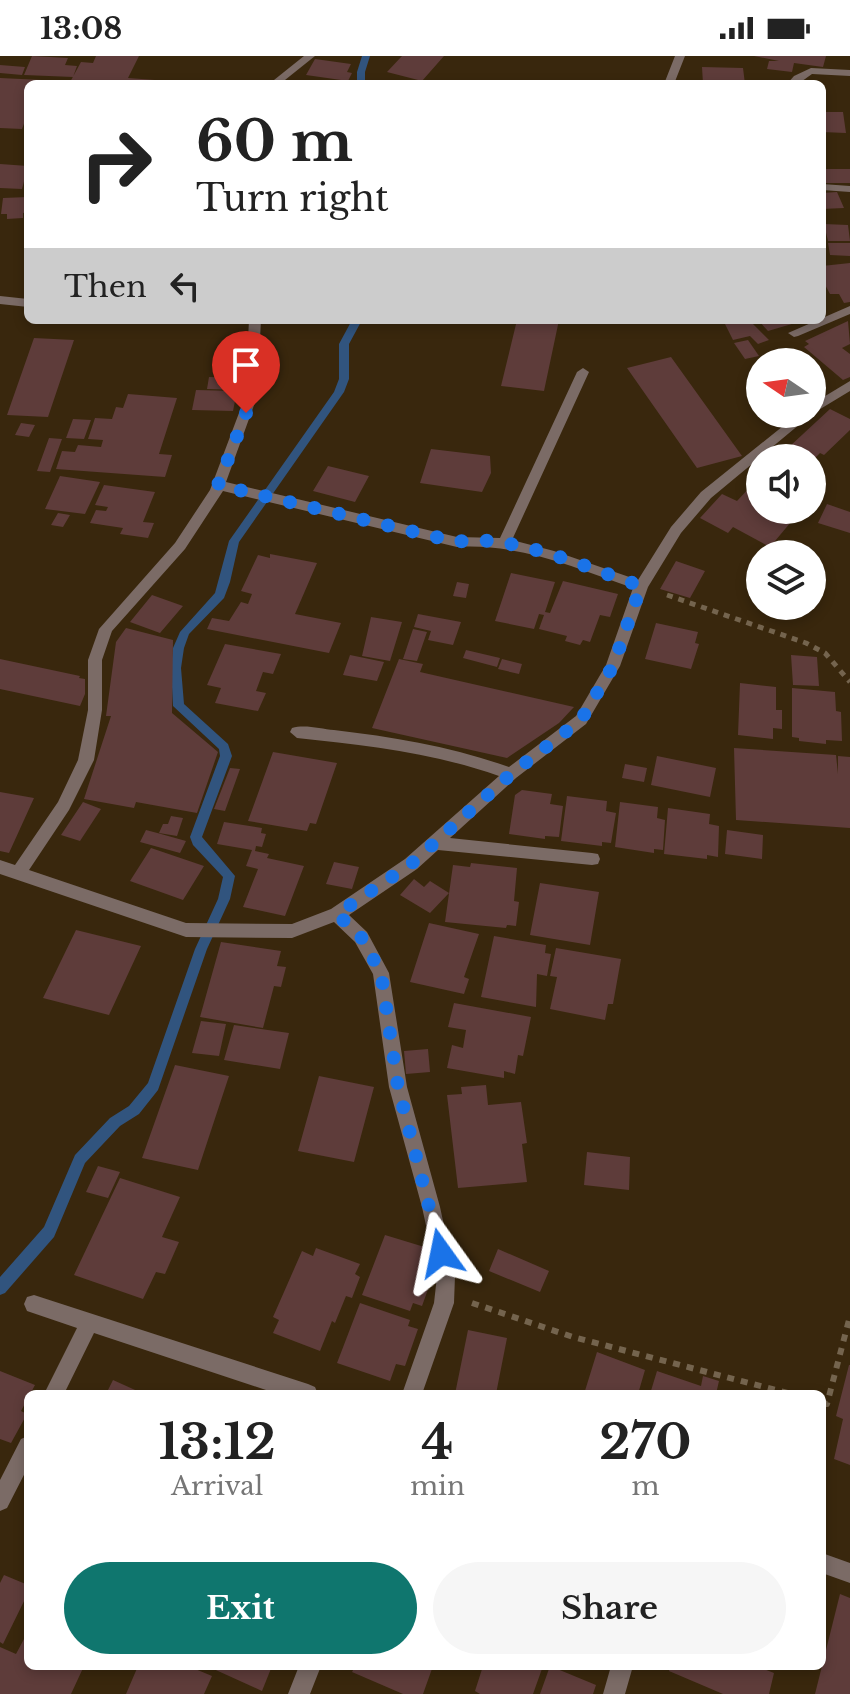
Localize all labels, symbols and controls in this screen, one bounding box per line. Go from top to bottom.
text: 13:08 [40,10,122,47]
text: 60 m [196,107,353,176]
icon: right [64,112,168,216]
text: Turn right [196,176,389,221]
icon: left [163,264,207,308]
text: Then [64,268,147,305]
pin [212,331,280,413]
icon: arrive [224,343,268,387]
north arrow [746,348,826,428]
map controls [746,348,826,620]
button: sound [746,444,826,524]
button: layers [746,540,826,620]
position arrow [399,1211,483,1295]
text: 13:12 [158,1412,276,1472]
text: 4 [422,1412,453,1472]
text: 270 [599,1412,692,1472]
text: Arrival [171,1470,263,1502]
text: min [410,1470,465,1502]
text: m [631,1470,659,1502]
button: Exit [64,1562,417,1654]
button: Share [433,1562,786,1654]

